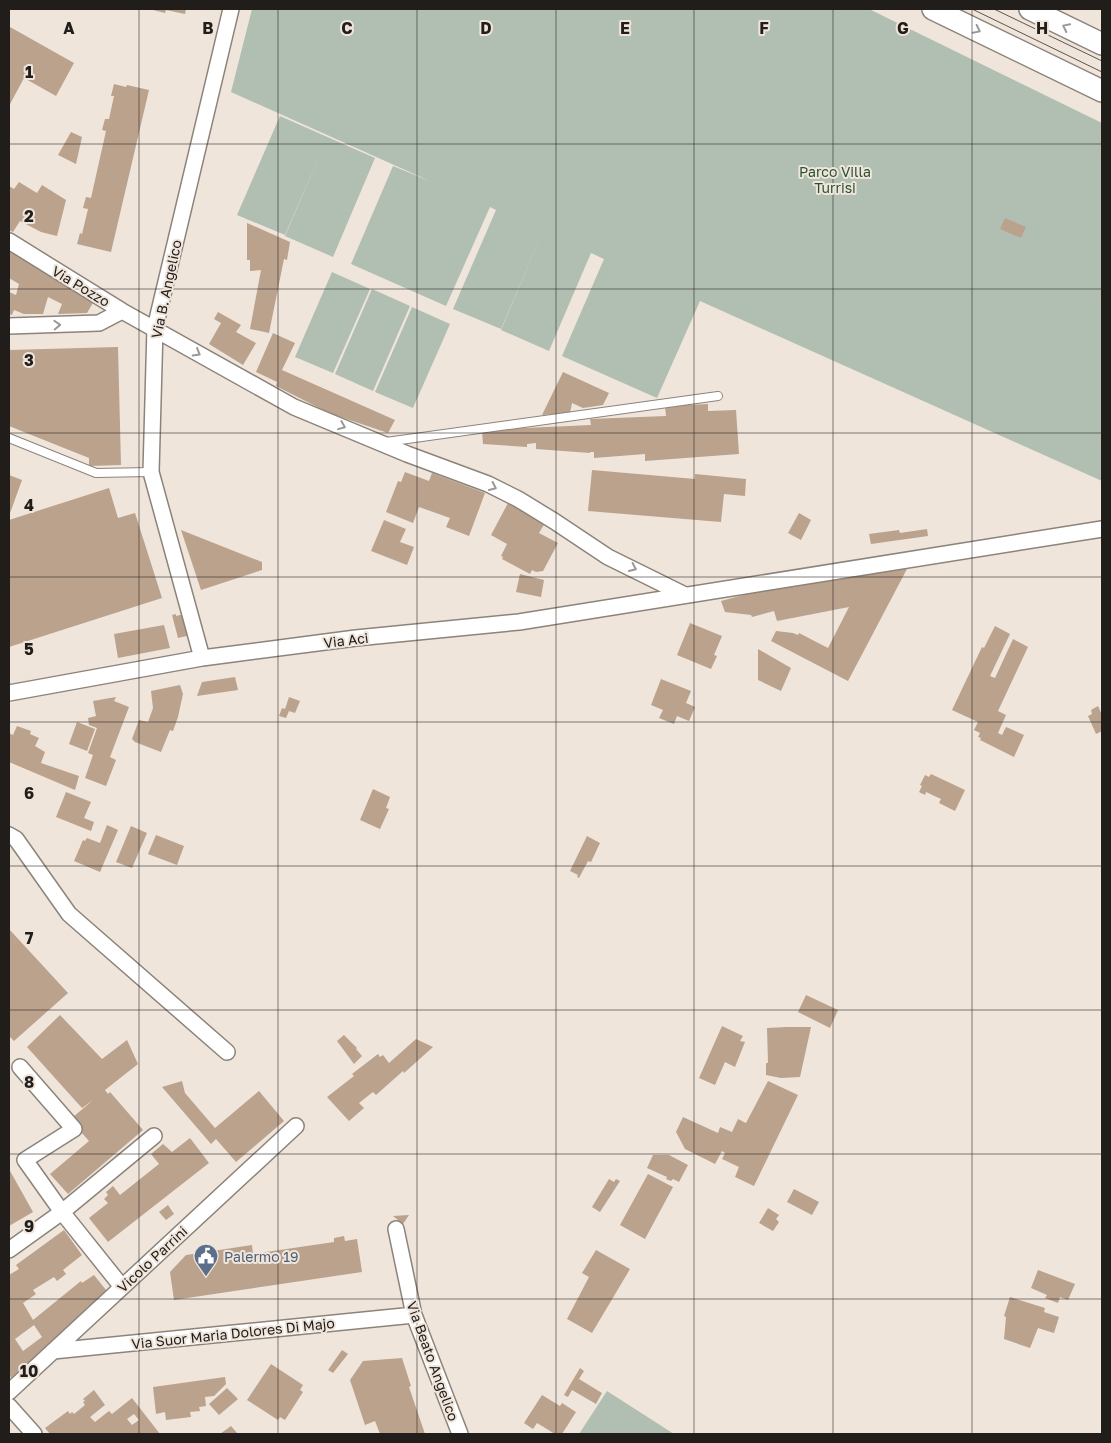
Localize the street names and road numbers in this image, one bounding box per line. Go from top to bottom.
street label: Via B. Angelico [147,238,185,340]
street label: Via Pozzo [49,262,113,310]
street label: Via Aci [323,629,369,651]
street label: Vicolo Parrini [114,1222,190,1296]
street label: Via Beato Angelico [403,1299,463,1423]
street label: Via Suor Maria Dolores Di Majo [130,1314,336,1352]

